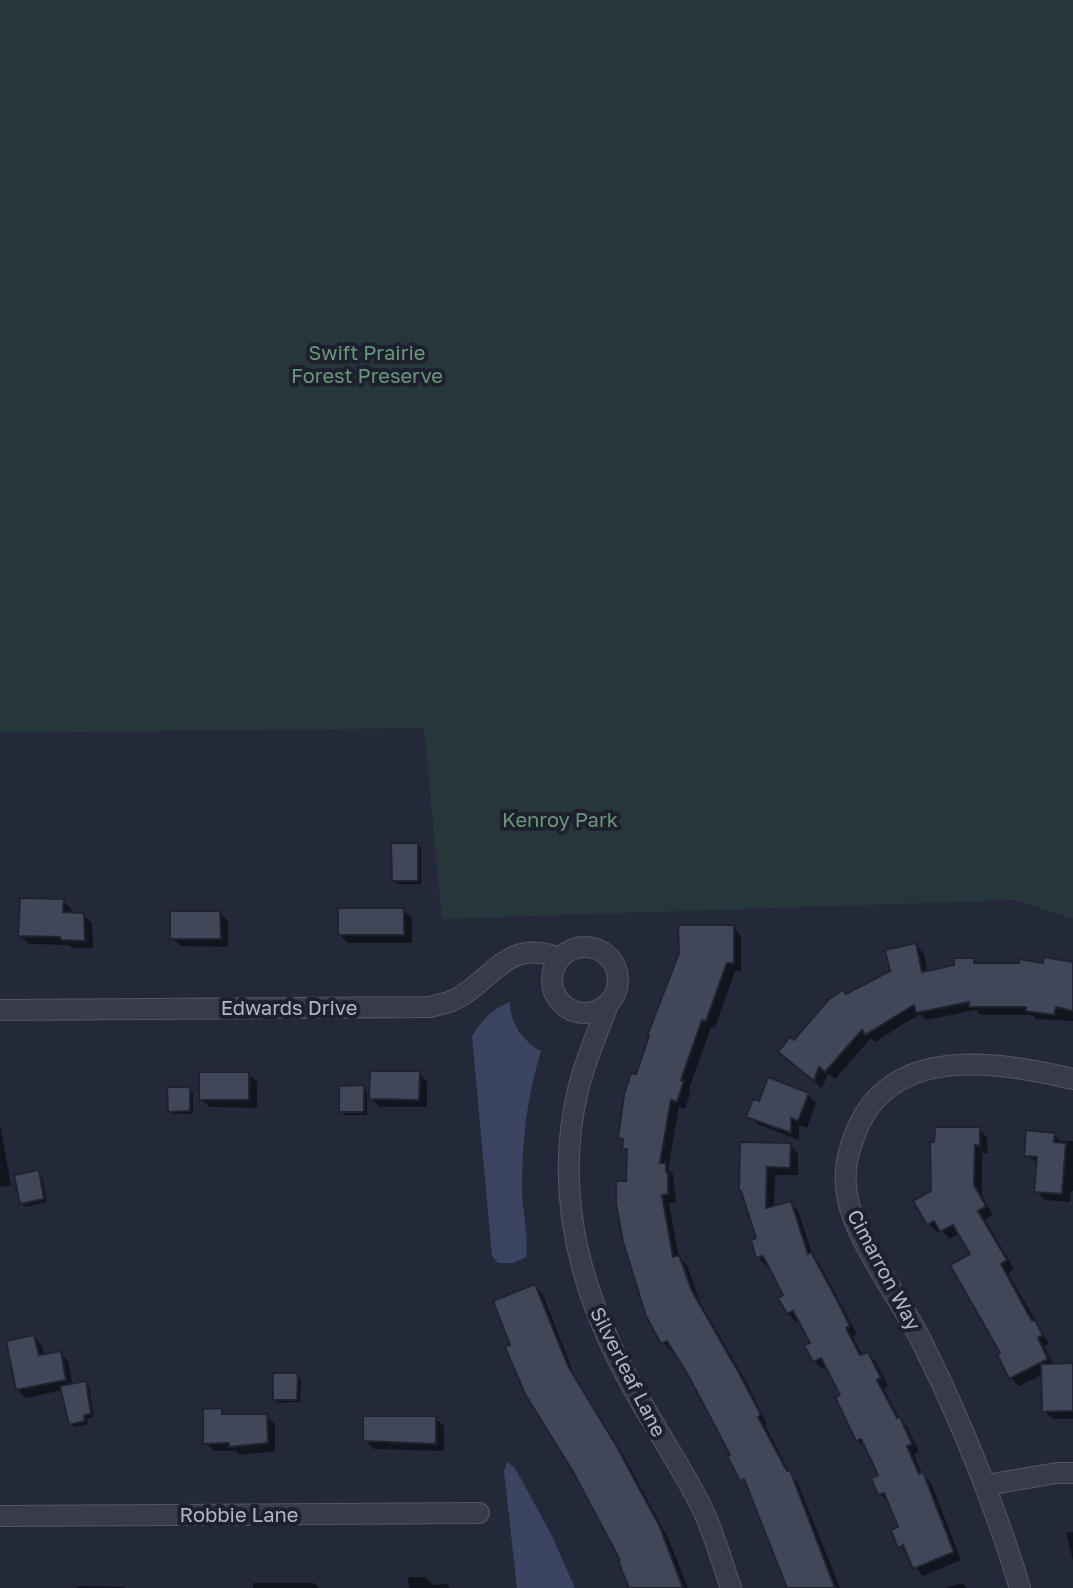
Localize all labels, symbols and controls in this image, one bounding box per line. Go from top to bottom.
park label: Swift Prairie Forest Preserve [291,340,443,387]
park label: Kenroy Park [502,807,618,831]
street label: Edwards Drive [221,995,357,1019]
street label: Cimarron Way [843,1205,927,1334]
street label: Silverleaf Lane [586,1303,672,1441]
street label: Robbie Lane [180,1502,298,1526]

